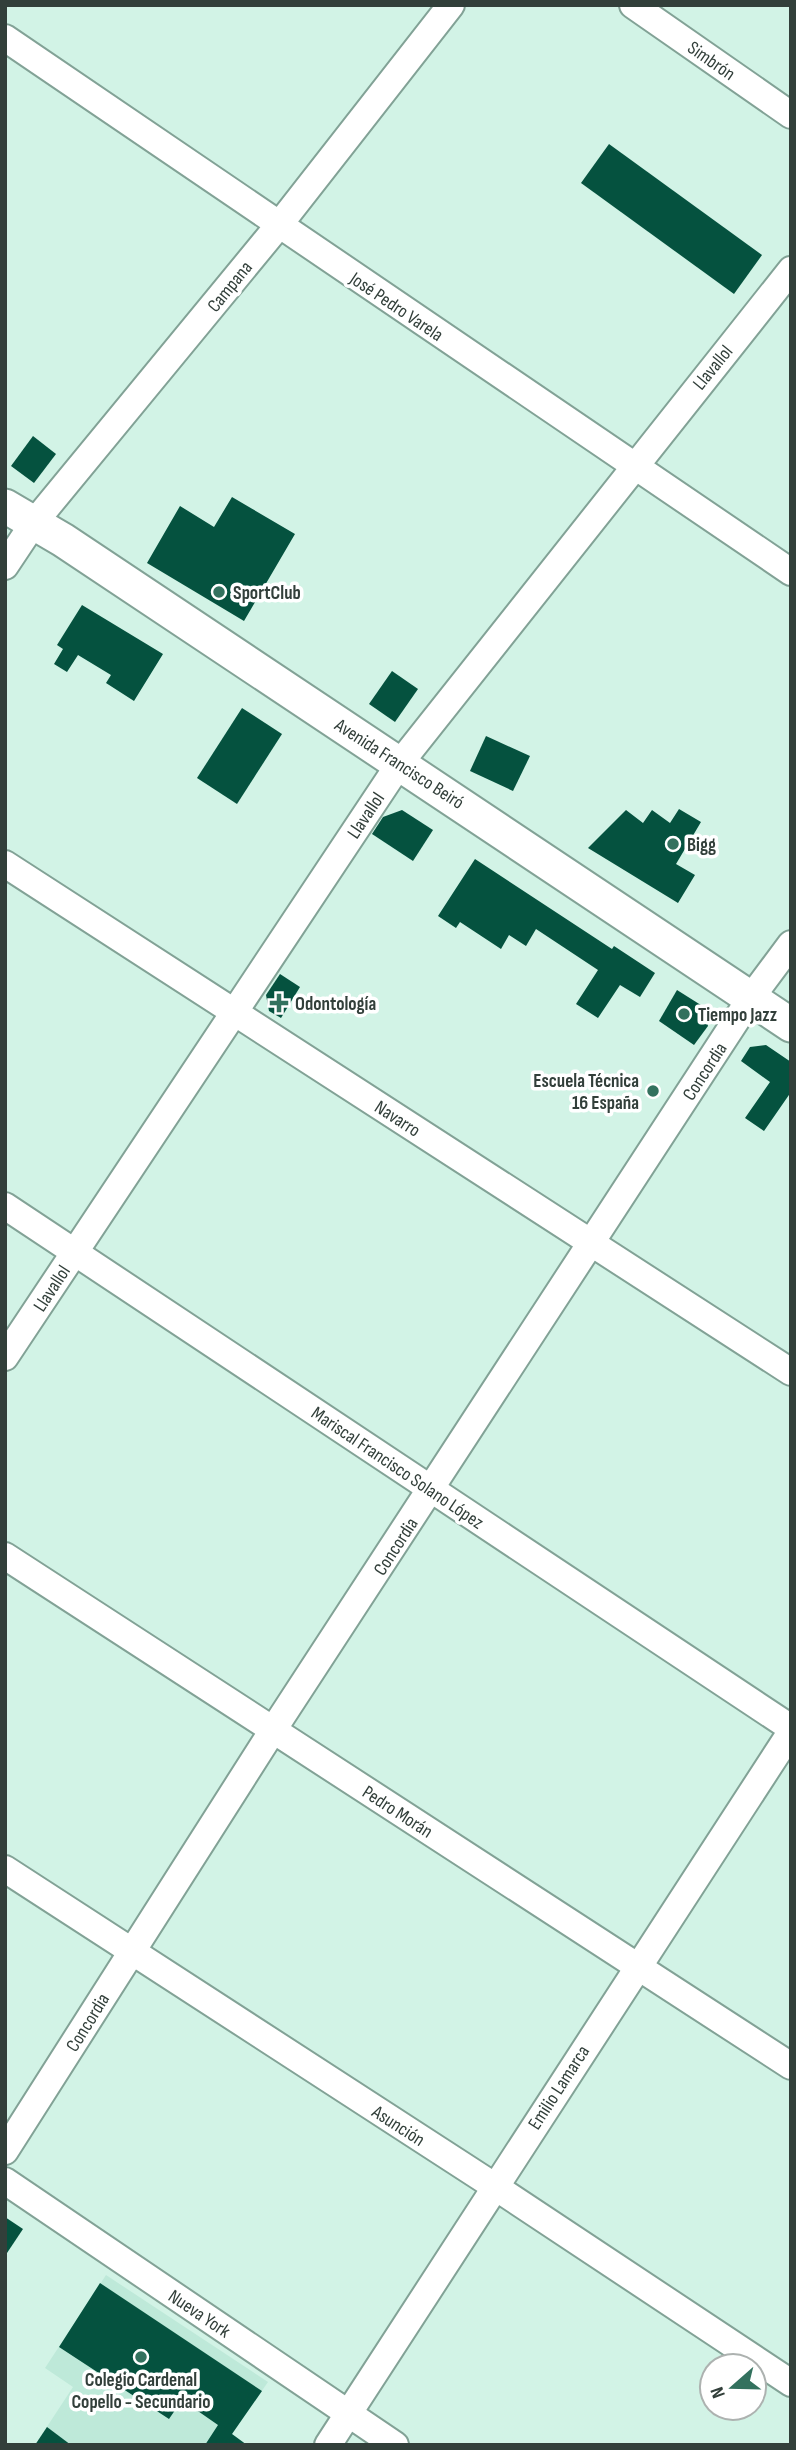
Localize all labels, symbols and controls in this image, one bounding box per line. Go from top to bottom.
street label: Simbrón [683,37,739,86]
street label: Campana [203,257,258,317]
street label: José Pedro Varela [344,267,447,347]
street label: Llavallol [688,341,738,395]
place label: SportClub [233,582,301,605]
marker: SportClub [211,584,227,600]
street label: Avenida Francisco Beiró [329,713,468,815]
street label: Llavallol [343,788,390,843]
place label: Bigg [687,834,716,857]
marker: Bigg [665,836,681,852]
marker: Odontología [269,993,289,1013]
place label: Odontología [295,993,376,1016]
place label: Tiempo Jazz [698,1004,777,1027]
marker: Tiempo Jazz [676,1006,692,1022]
street label: Concordia [678,1039,732,1105]
place label: Escuela Técnica 16 España [533,1070,639,1115]
marker: Escuela Técnica 16 España [645,1083,661,1099]
street label: Navarro [370,1096,424,1142]
street label: Llavallol [29,1261,76,1316]
street label: Mariscal Francisco Solano López [307,1402,488,1535]
street label: Concordia [369,1514,423,1580]
street label: Pedro Morán [358,1781,437,1844]
street label: Concordia [61,1989,115,2056]
street label: Emilio Lamarca [524,2041,595,2134]
street label: Asunción [367,2100,429,2152]
street label: Nueva York [164,2285,235,2344]
marker: Colegio Cardenal Copello - Secundario [133,2349,149,2365]
north arrow [698,2352,768,2422]
place label: Colegio Cardenal Copello - Secundario [72,2369,210,2414]
text: N [706,2384,731,2401]

